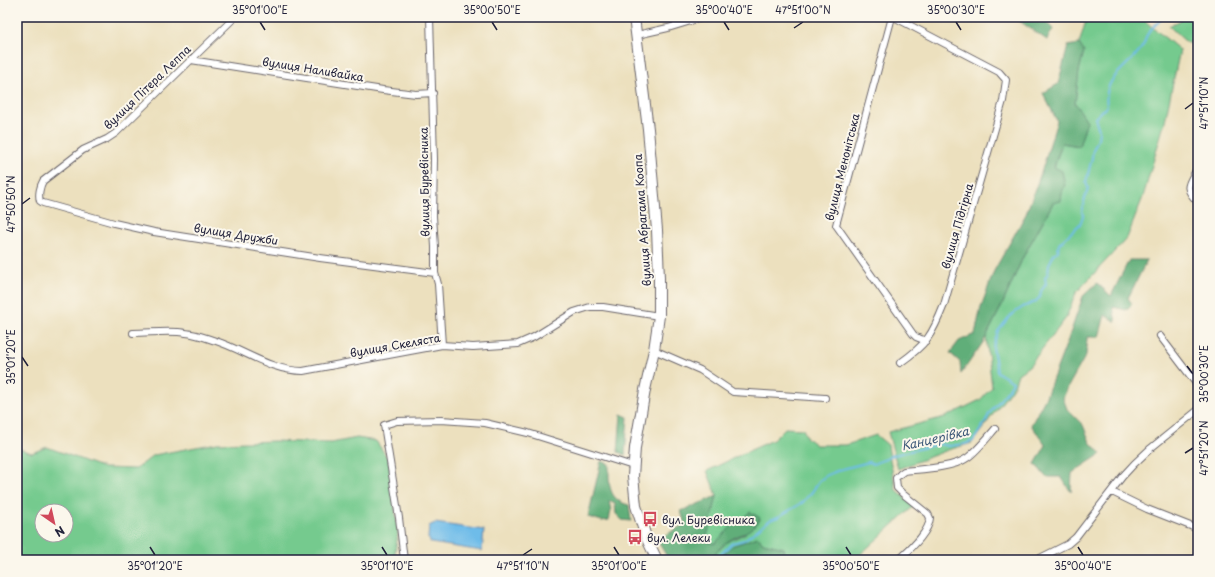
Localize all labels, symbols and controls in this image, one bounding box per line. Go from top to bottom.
text: 35°01'00"E [232,2,288,17]
text: 35°00'50"E [463,2,521,17]
text: 35°00'40"E [695,2,753,17]
text: 47°51'00"N [775,2,831,17]
text: 35°00'30"E [927,2,985,17]
street label: вулиця Пітера Леппа [100,41,194,133]
street label: вулиця Наливайка [261,53,365,85]
text: 47°51'10"N [1196,76,1211,129]
street label: вулиця Менонітська [820,111,864,222]
street label: вулиця Буревісника [415,127,433,237]
street label: вулиця Абрагама Коопа [629,153,655,287]
text: 47°50'50"N [3,175,18,233]
street label: вулиця Підгірна [937,181,977,271]
street label: вулиця Дружби [193,219,279,249]
text: 35°01'20"E [3,329,18,385]
street label: вулиця Скеляста [348,329,442,361]
text: 35°00'30"E [1196,345,1211,403]
text: 47°51'20"N [1196,420,1211,476]
water label: Канцерівка [899,421,971,455]
north arrow [34,503,74,543]
bus stop icon: вул. Буревісника [641,510,659,528]
place label: вул. Буревісника [662,511,755,528]
text: N [51,522,68,541]
bus stop icon: вул. Лелеки [626,528,644,546]
place label: вул. Лелеки [647,529,711,546]
text: 35°01'20"E [127,558,183,573]
text: 35°01'10"E [360,558,414,573]
text: 47°51'10"N [497,558,550,573]
text: 35°01'00"E [591,558,647,573]
text: 35°00'50"E [822,558,880,573]
text: 35°00'40"E [1054,558,1112,573]

